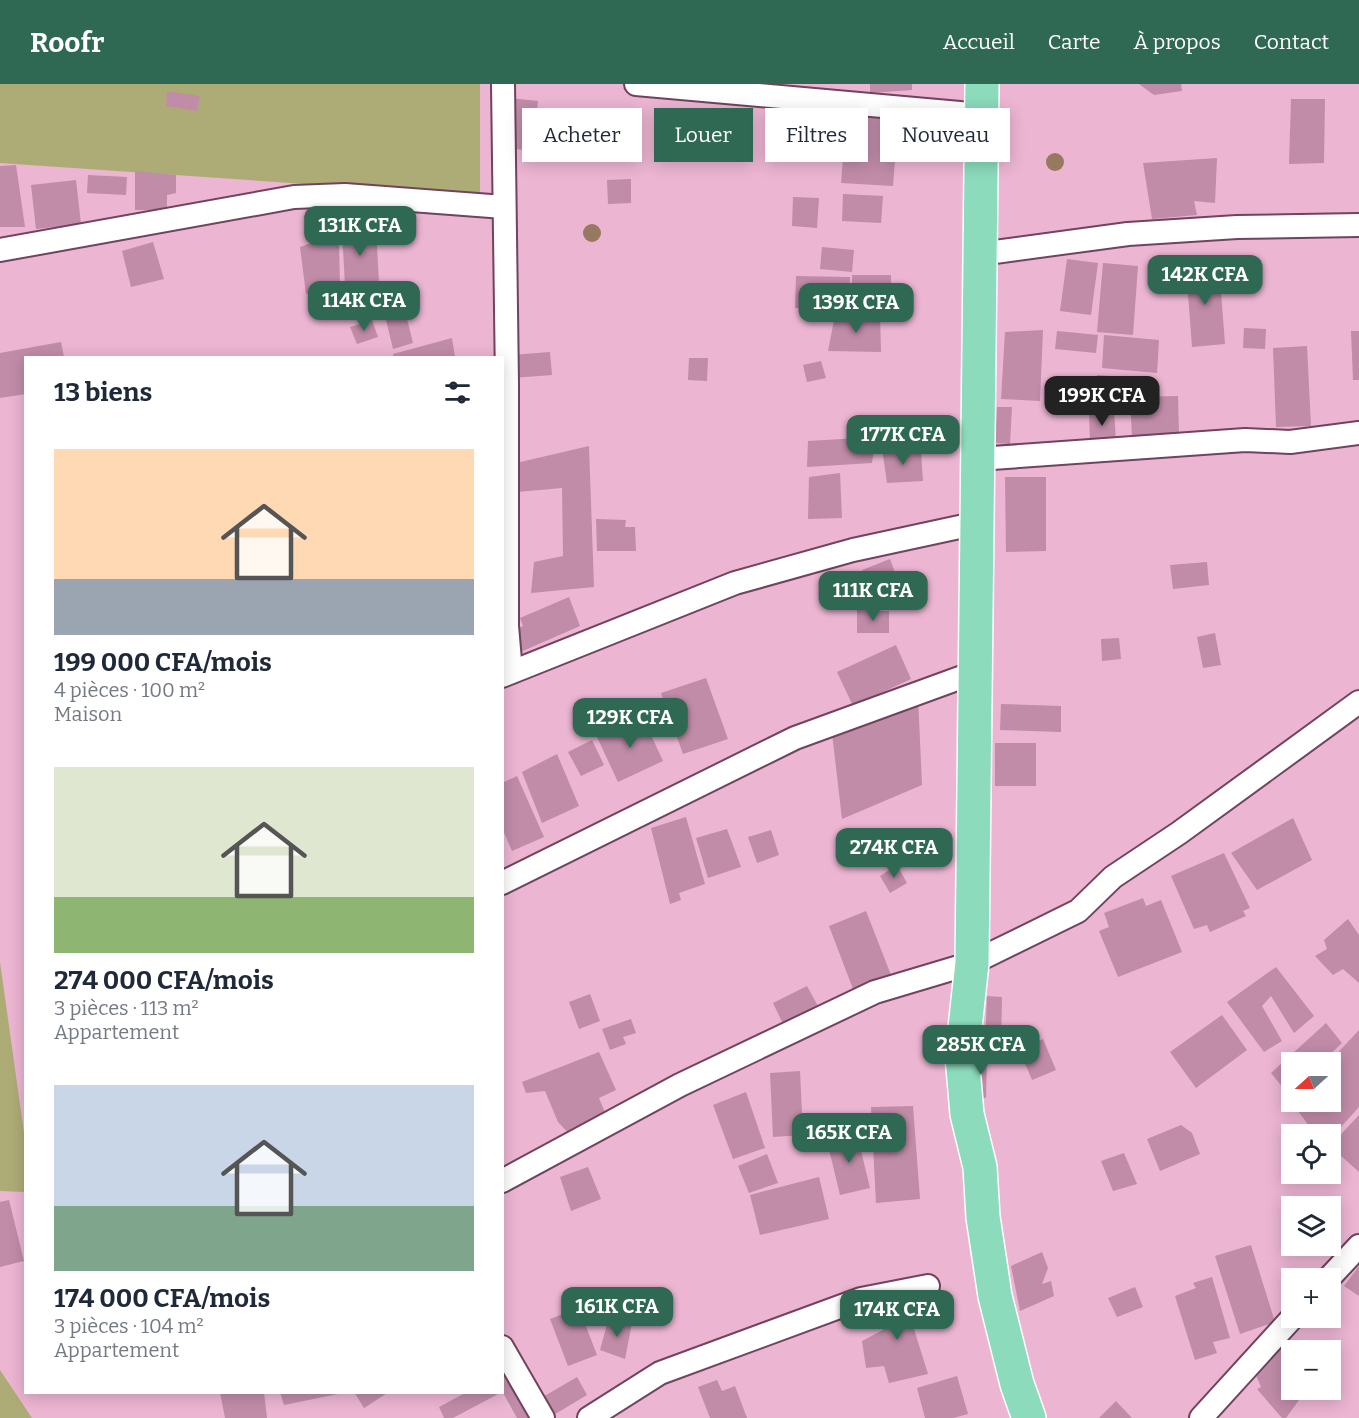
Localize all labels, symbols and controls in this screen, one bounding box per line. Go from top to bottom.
text: Roofr [30,26,104,59]
text: Accueil [943,29,1015,55]
text: Carte [1048,29,1101,55]
text: À propos [1134,29,1221,55]
text: Contact [1254,29,1329,55]
chip: Acheter [522,108,642,162]
chip: Louer [654,108,753,162]
chip: Filtres [765,108,868,162]
chip: Nouveau [880,108,1010,162]
pin: 131K CFA [298,206,422,257]
text: 131K CFA [318,213,402,237]
pin: 142K CFA [1143,255,1267,306]
text: 142K CFA [1162,262,1248,286]
pin: 114K CFA [302,281,426,332]
pin: 139K CFA [794,283,918,334]
text: 114K CFA [322,288,406,312]
text: 139K CFA [813,290,899,314]
icon: filters [441,376,474,409]
pin: 199K CFA [1040,376,1164,427]
text: 13 biens [54,377,152,408]
text: 199K CFA [1058,383,1146,407]
pin: 177K CFA [841,415,965,466]
text: 177K CFA [861,422,945,446]
icon: home [210,488,318,596]
pin: 111K CFA [811,571,935,622]
text: 111K CFA [833,578,913,602]
text: 199 000 CFA/mois [54,647,272,678]
text: 4 pièces · 100 m² [54,678,205,702]
pin: 129K CFA [568,698,692,749]
text: Maison [54,702,122,726]
text: 129K CFA [587,705,673,729]
icon: home [210,806,318,914]
pin: 274K CFA [832,828,956,879]
text: 274K CFA [850,835,938,859]
text: 274 000 CFA/mois [54,965,274,996]
text: 3 pièces · 113 m² [54,996,199,1020]
text: Appartement [54,1020,179,1044]
pin: 285K CFA [919,1025,1043,1076]
text: 285K CFA [936,1032,1026,1056]
north arrow [1281,1052,1341,1112]
map controls [1281,1052,1341,1400]
pin: 165K CFA [787,1113,911,1164]
text: 165K CFA [806,1120,892,1144]
icon: home [210,1124,318,1232]
button: locate [1281,1124,1341,1184]
button: layers [1281,1196,1341,1256]
button: + [1281,1268,1341,1328]
text: 174 000 CFA/mois [54,1283,270,1314]
pin: 161K CFA [555,1287,679,1338]
pin: 174K CFA [835,1290,959,1341]
text: 161K CFA [575,1294,659,1318]
text: 174K CFA [854,1297,940,1321]
text: 3 pièces · 104 m² [54,1314,204,1338]
text: Appartement [54,1338,179,1362]
button: − [1281,1340,1341,1400]

